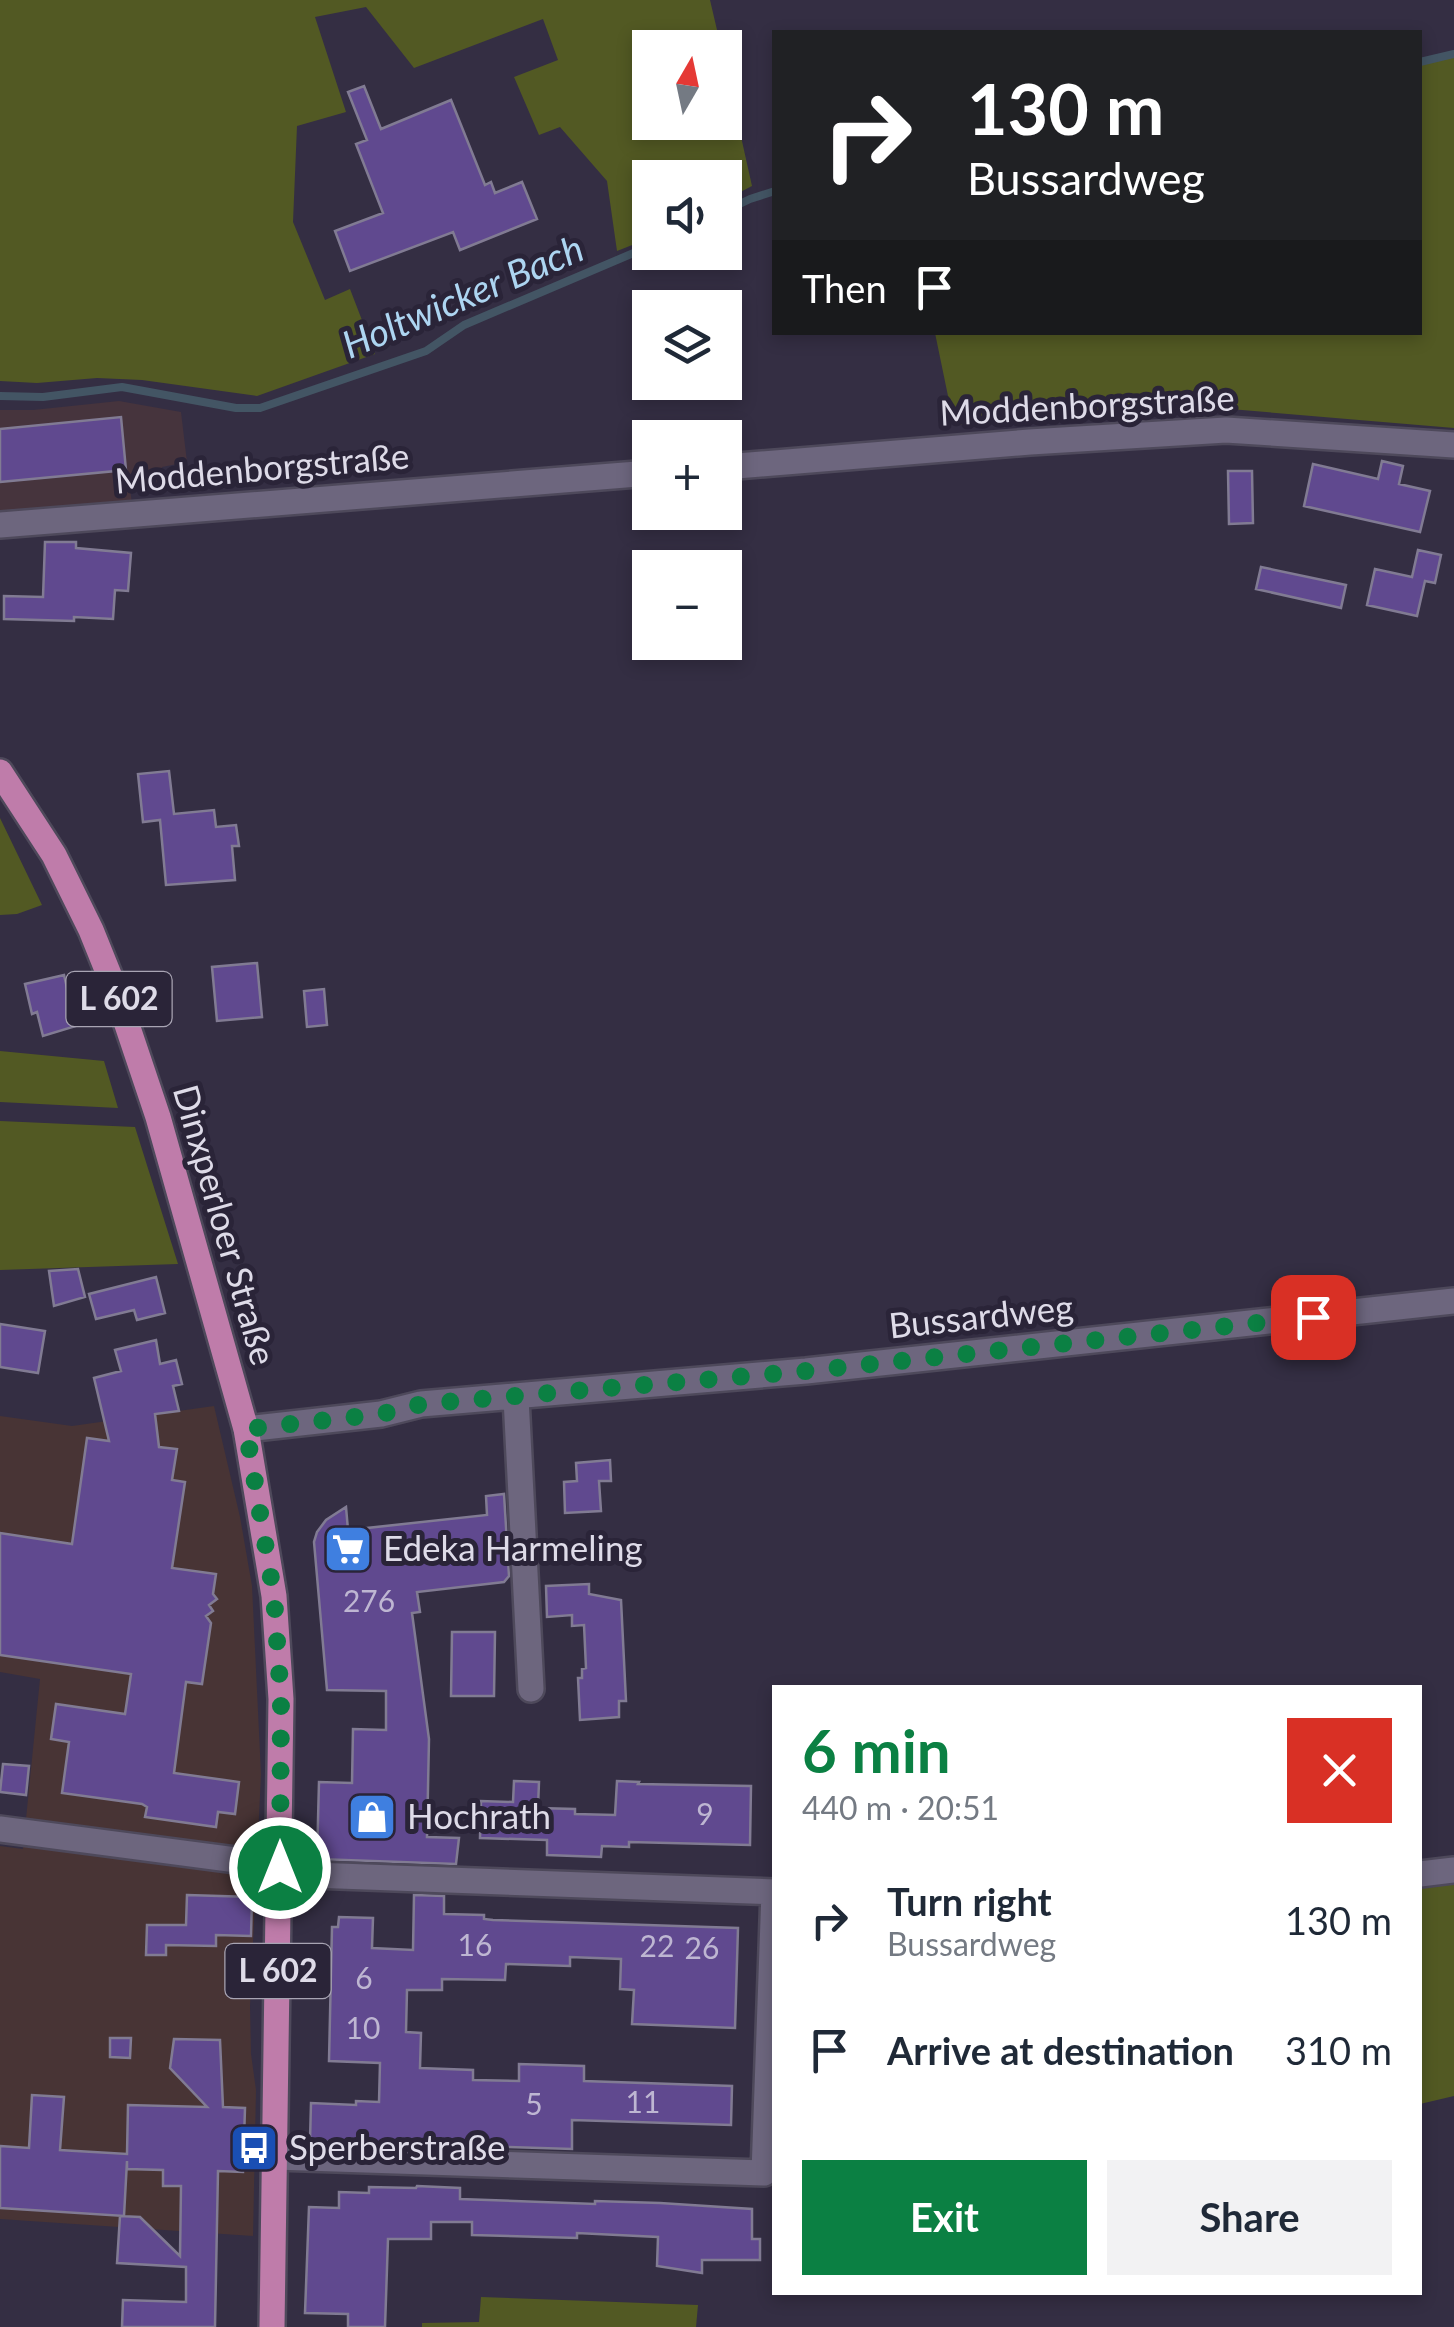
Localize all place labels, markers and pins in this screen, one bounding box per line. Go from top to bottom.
pin [1271,1275,1356,1360]
supermarket icon: Edeka Harmeling [322,1523,374,1575]
place label: Edeka Harmeling [383,1526,643,1568]
shop icon: Hochrath [346,1791,398,1843]
place label: Hochrath [407,1794,551,1836]
bus stop icon: Sperberstraße [228,2122,280,2174]
place label: Sperberstraße [289,2125,506,2167]

